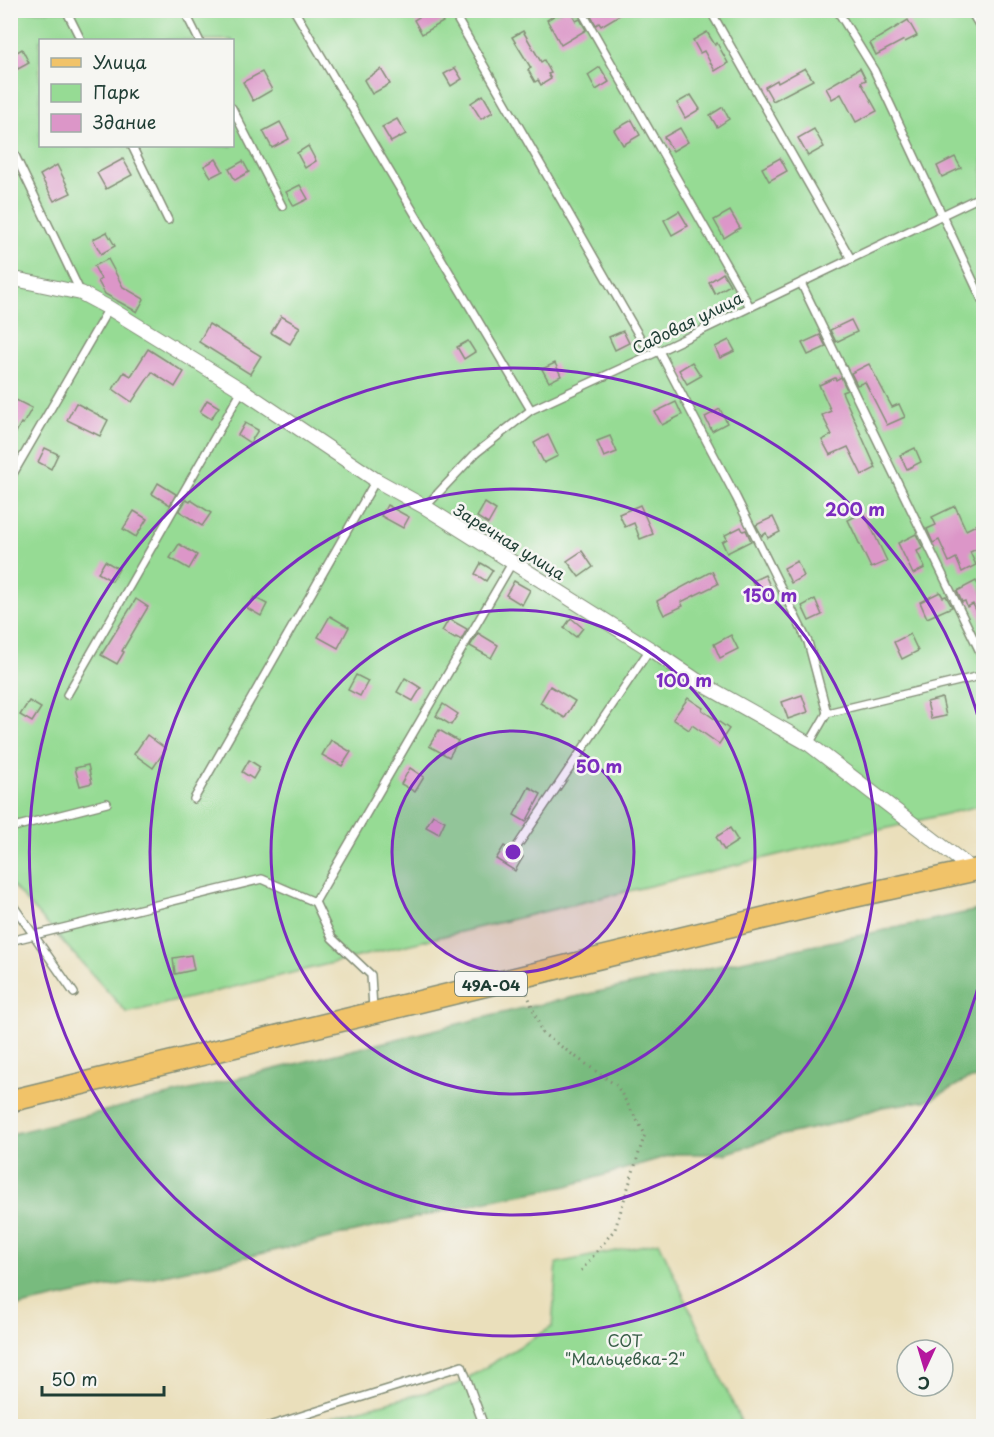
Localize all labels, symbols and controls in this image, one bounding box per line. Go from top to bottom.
legend [39,39,234,147]
text: Улица [93,48,147,75]
text: Парк [93,78,140,105]
text: Здание [93,108,156,135]
street label: Садовая улица [628,285,746,359]
text: 200 m [825,495,885,522]
street label: Заречная улица [450,497,570,585]
text: 150 m [743,581,797,608]
text: 100 m [656,666,712,693]
text: 50 m [576,752,622,779]
centre of rings [503,842,523,862]
road number: 49А-04 [455,972,527,996]
park label: СОТ "Мальцевка-2" [565,1328,685,1370]
north arrow [895,1338,955,1398]
scale bar [42,1359,164,1397]
text: 50 m [51,1365,98,1392]
text: С [917,1372,931,1396]

